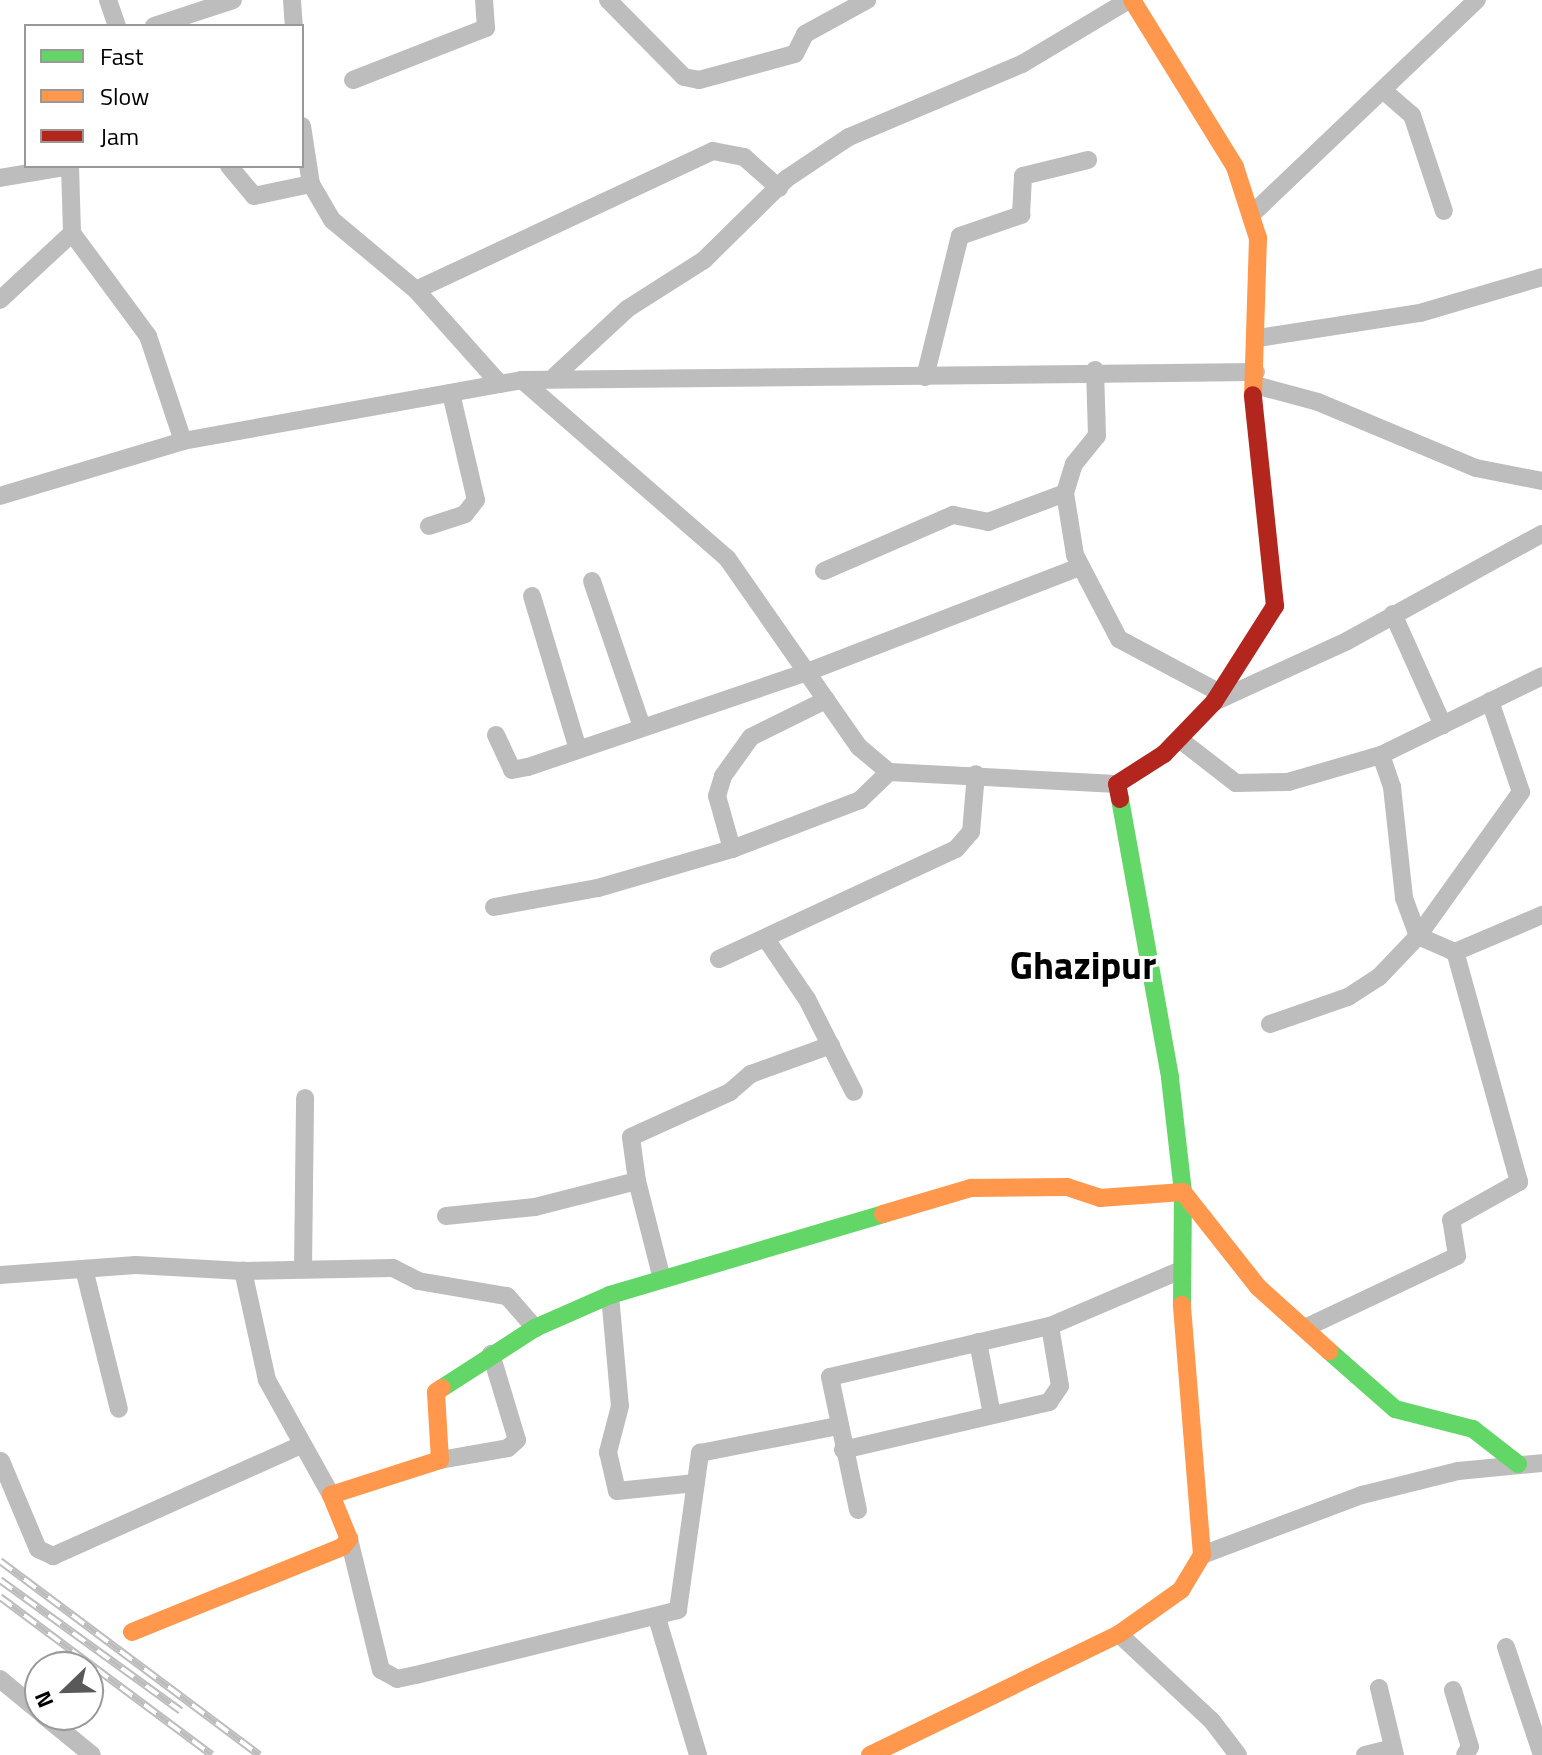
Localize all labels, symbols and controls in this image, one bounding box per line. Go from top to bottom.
legend [24,24,304,168]
text: Fast [100,38,143,74]
text: Slow [100,78,149,114]
text: Jam [100,118,139,154]
district label: Ghazipur [1010,943,1156,989]
north arrow [24,1651,104,1731]
text: N [25,1686,62,1713]

